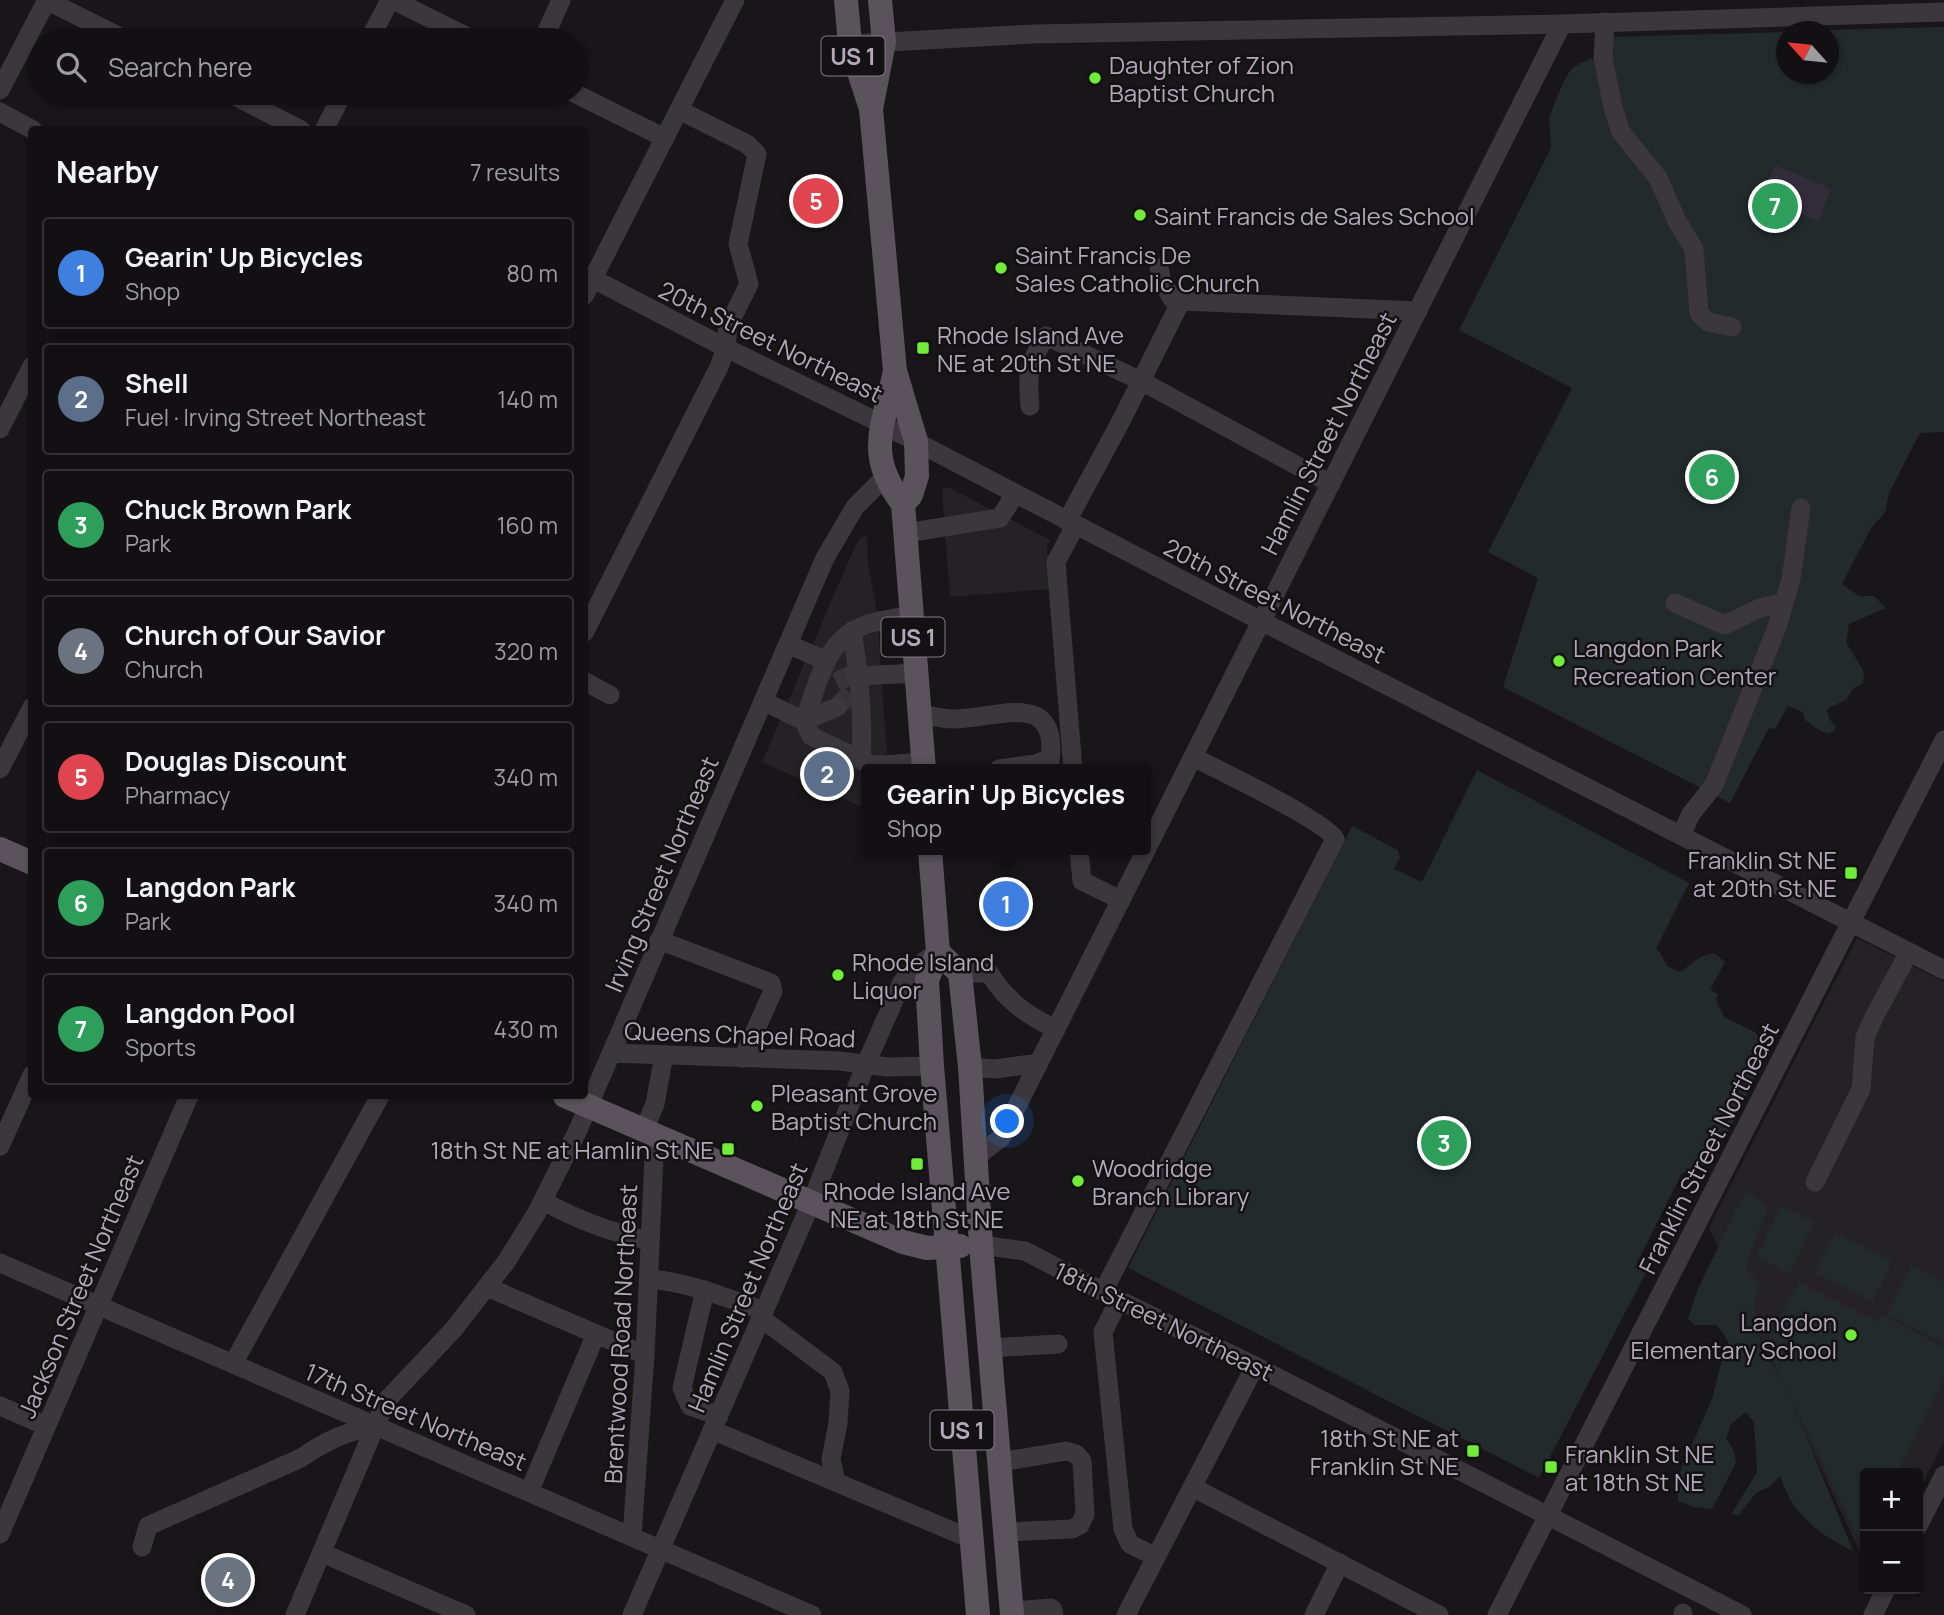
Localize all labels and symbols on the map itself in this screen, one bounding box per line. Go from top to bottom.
north arrow [1776,21,1839,84]
road number: US 1 [822,36,884,76]
place label: Daughter of Zion Baptist Church [1109,48,1294,109]
marker: Daughter of Zion Baptist Church [1087,70,1103,86]
pin: 5 [793,175,839,227]
pin: 7 [1752,180,1798,232]
place label: Saint Francis de Sales School [1154,199,1475,232]
marker: Saint Francis de Sales School [1132,207,1148,223]
place label: Saint Francis De Sales Catholic Church [1015,238,1260,299]
marker: Saint Francis De Sales Catholic Church [993,260,1009,276]
street label: 20th Street Northeast [654,273,888,409]
street label: Hamlin Street Northeast [1252,306,1404,560]
place label: Rhode Island Ave NE at 20th St NE [937,318,1124,379]
marker: Rhode Island Ave NE at 20th St NE [915,340,931,356]
pin: 6 [1689,451,1735,503]
street label: 20th Street Northeast [1158,530,1392,670]
road number: US 1 [881,618,944,656]
place label: Langdon Park Recreation Center [1573,631,1777,692]
marker: Langdon Park Recreation Center [1551,653,1567,669]
pin: 2 [804,748,850,800]
street label: Irving Street Northeast [596,751,726,997]
place label: Franklin St NE at 20th St NE [1688,843,1837,904]
marker: Franklin St NE at 20th St NE [1843,865,1859,881]
pin: 1 [983,878,1029,930]
place label: Rhode Island Liquor [852,945,994,1006]
marker: Rhode Island Liquor [830,967,846,983]
street label: Queens Chapel Road [624,1013,856,1055]
street label: Franklin Street Northeast [1630,1017,1786,1279]
place label: Pleasant Grove Baptist Church [771,1076,938,1137]
marker: Pleasant Grove Baptist Church [749,1098,765,1114]
your location [990,1104,1024,1138]
pin: 3 [1421,1117,1467,1169]
place label: 18th St NE at Hamlin St NE [430,1133,714,1166]
marker: 18th St NE at Hamlin St NE [720,1141,736,1157]
street label: Jackson Street Northeast [10,1149,150,1423]
place label: Woodridge Branch Library [1092,1151,1250,1212]
marker: Rhode Island Ave NE at 18th St NE [909,1156,925,1172]
street label: Hamlin Street Northeast [679,1157,815,1417]
marker: Woodridge Branch Library [1070,1173,1086,1189]
place label: Rhode Island Ave NE at 18th St NE [824,1174,1010,1235]
street label: Brentwood Road Northeast [596,1183,644,1485]
street label: 18th Street Northeast [1049,1254,1279,1388]
place label: Langdon Elementary School [1631,1305,1837,1366]
marker: Langdon Elementary School [1843,1327,1859,1343]
street label: 17th Street Northeast [300,1354,532,1478]
road number: US 1 [930,1410,993,1450]
place label: 18th St NE at Franklin St NE [1310,1421,1459,1482]
place label: Franklin St NE at 18th St NE [1565,1437,1714,1498]
marker: 18th St NE at Franklin St NE [1465,1443,1481,1459]
marker: Franklin St NE at 18th St NE [1543,1459,1559,1475]
pin: 4 [205,1554,251,1606]

